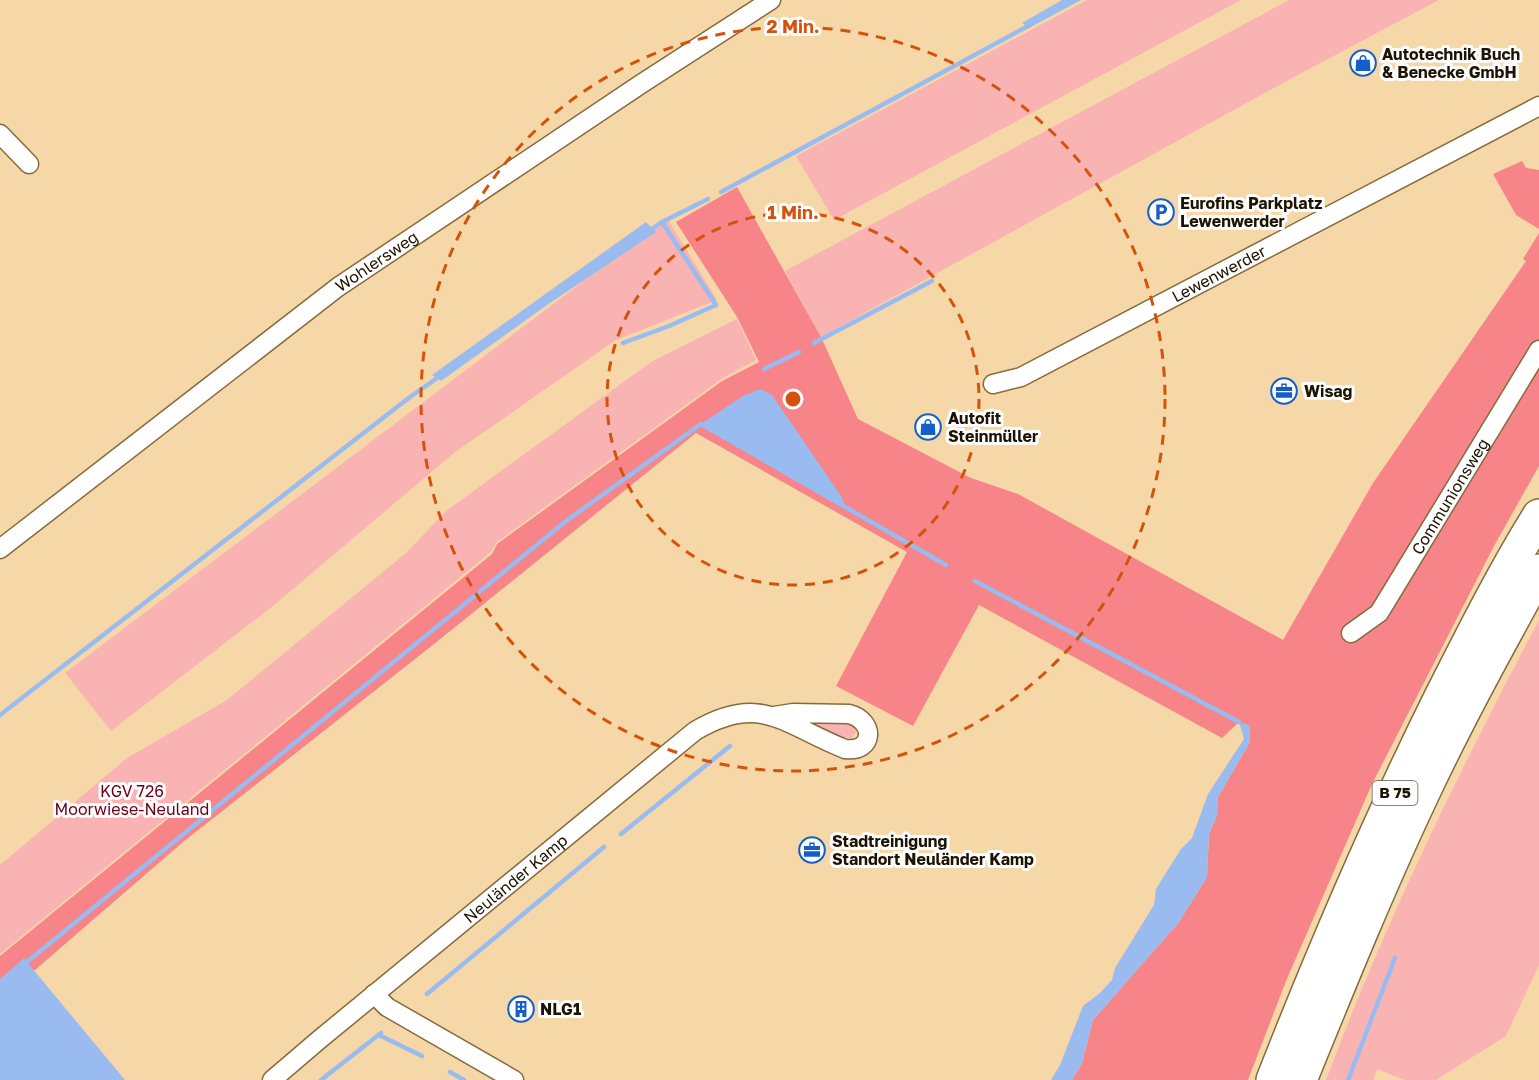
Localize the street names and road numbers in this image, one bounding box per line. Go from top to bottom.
street label: Wohlersweg [331,226,422,296]
street label: Lewenwerder [1168,241,1269,306]
street label: Communionsweg [1407,434,1493,558]
road number: B 75 [1372,781,1418,805]
street label: Neuländer Kamp [459,830,572,927]

